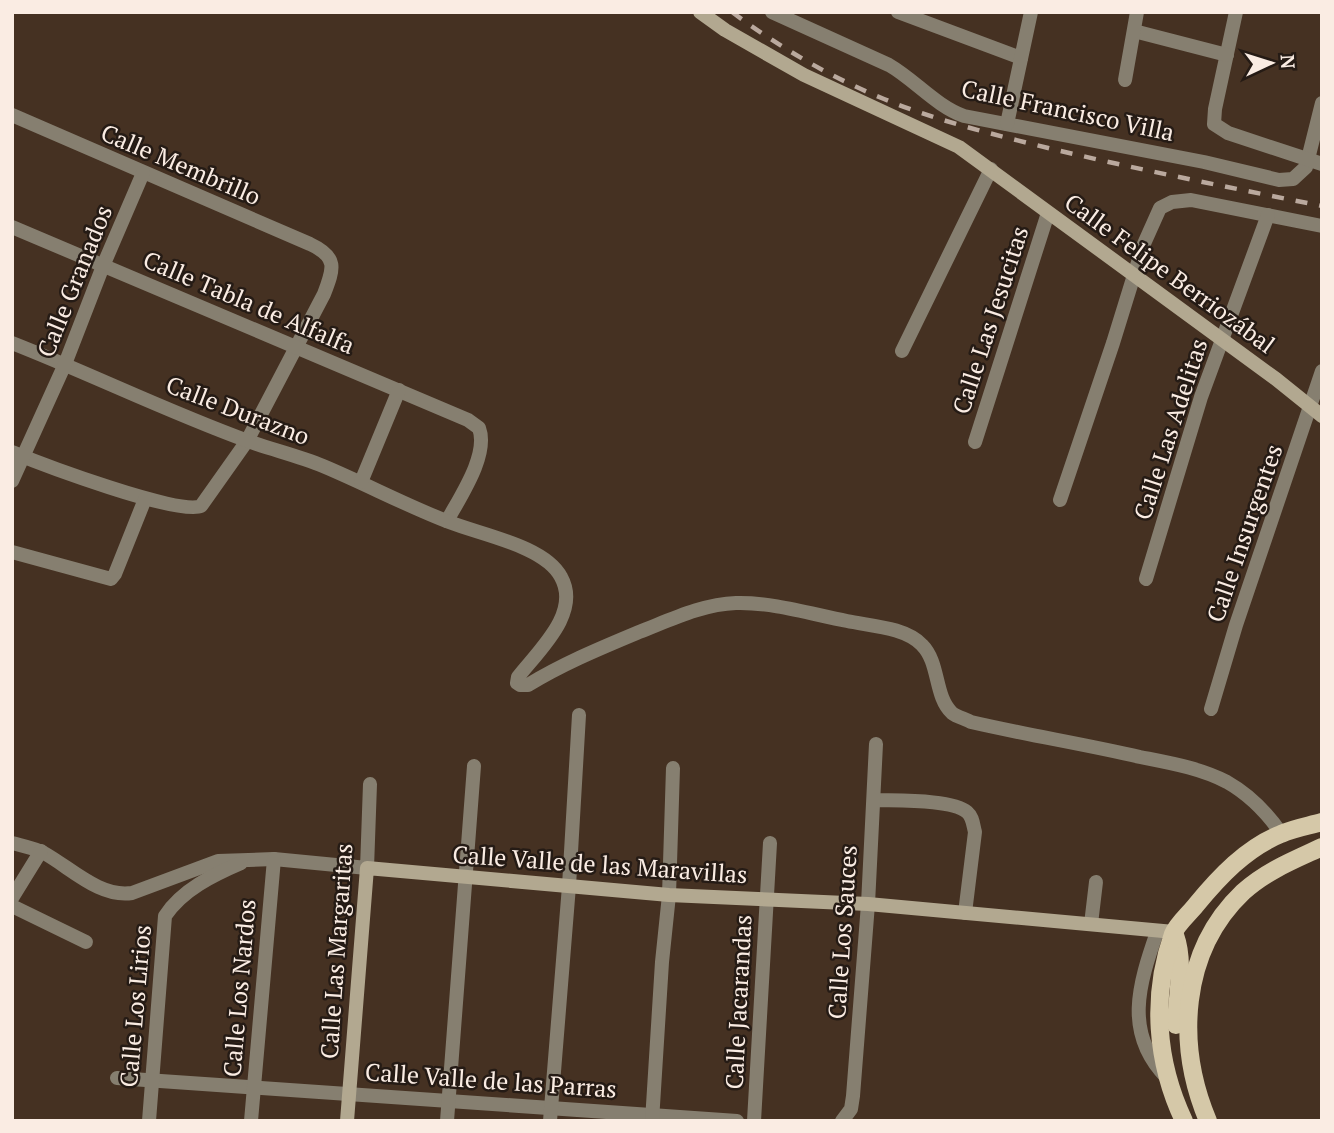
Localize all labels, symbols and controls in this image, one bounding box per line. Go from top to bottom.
north arrow [1236,28,1306,98]
text: N [1275,54,1301,70]
street label: Calle Francisco Villa [959,72,1177,148]
street label: Calle Membrillo [96,116,266,212]
street label: Calle Felipe Berriozábal [1058,186,1282,360]
street label: Calle Granados [29,200,119,362]
street label: Calle Las Jesucitas [945,222,1035,418]
street label: Calle Tabla de Alfalfa [138,243,360,361]
street label: Calle Las Adelitas [1126,334,1214,524]
street label: Calle Durazno [162,368,314,452]
street label: Calle Insurgentes [1199,440,1289,626]
street label: Calle Valle de las Maravillas [451,838,749,890]
street label: Calle Las Margaritas [312,842,360,1060]
street label: Calle Los Sauces [820,844,864,1020]
street label: Calle Los Nardos [215,898,263,1078]
street label: Calle Jacarandas [717,914,759,1090]
street label: Calle Los Lirios [112,923,158,1089]
street label: Calle Valle de las Parras [364,1055,618,1105]

